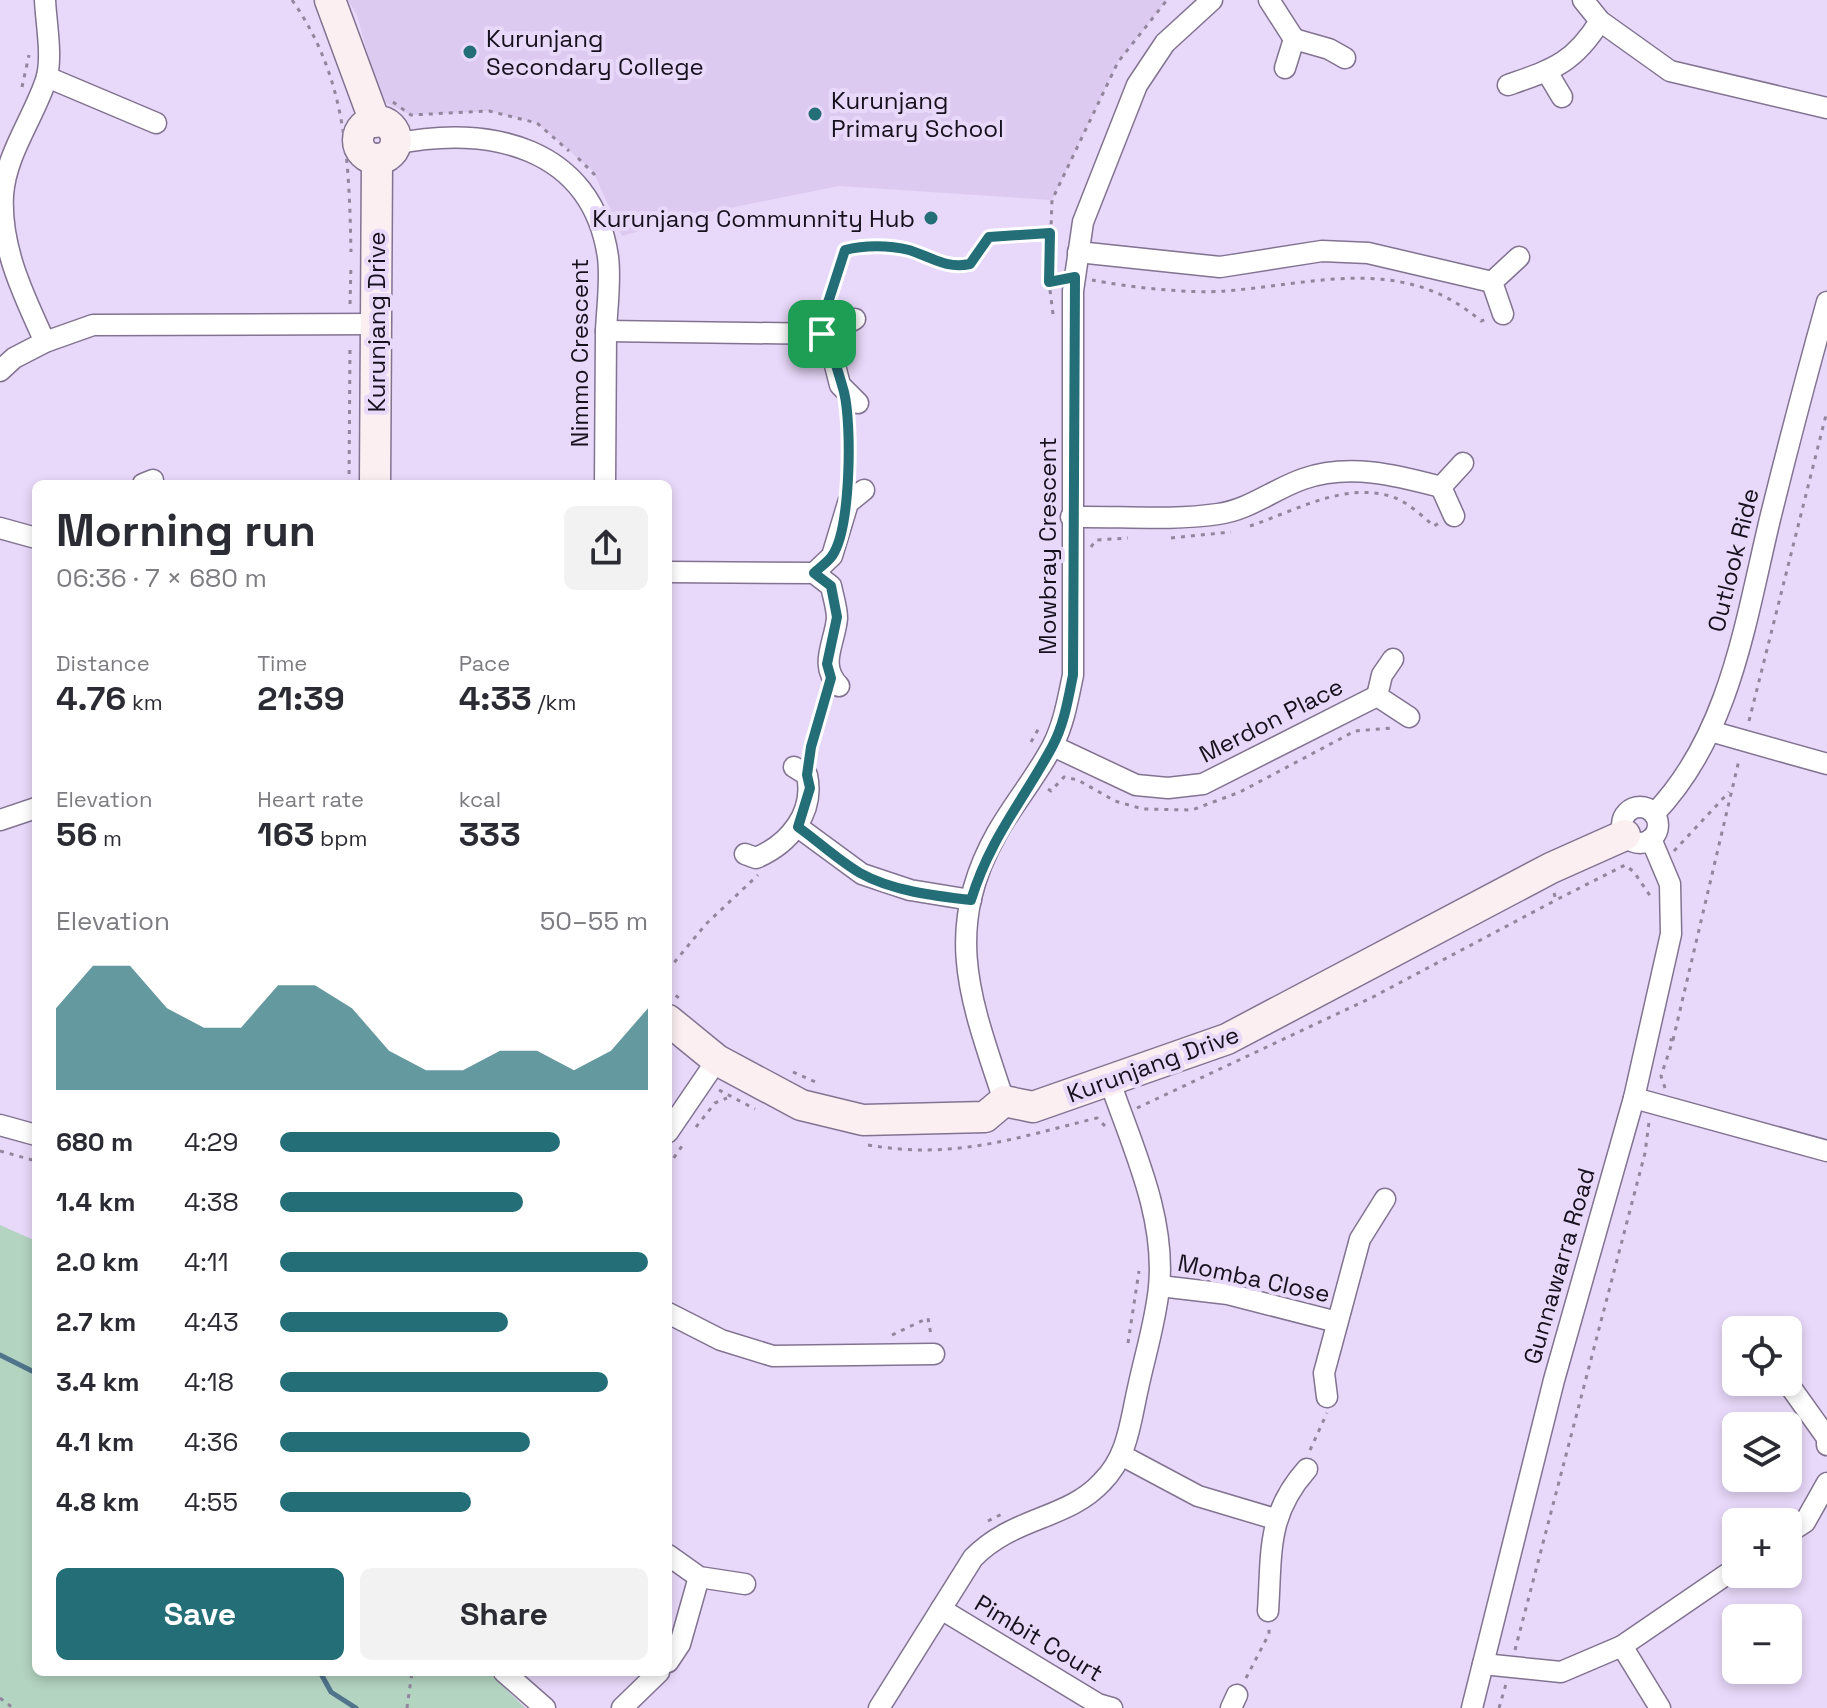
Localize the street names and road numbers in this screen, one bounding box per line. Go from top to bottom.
street label: Kurunjang Drive [361,231,392,413]
street label: Nimmo Crescent [564,259,595,447]
street label: Mowbray Crescent [1032,437,1063,655]
street label: Outlook Ride [1700,485,1766,635]
street label: Merdon Place [1194,671,1348,769]
street label: Kurunjang Drive [1063,1018,1243,1110]
street label: Gunnawarra Road [1516,1164,1602,1368]
street label: Momba Close [1175,1247,1333,1309]
street label: Pimbit Court [969,1587,1109,1689]

